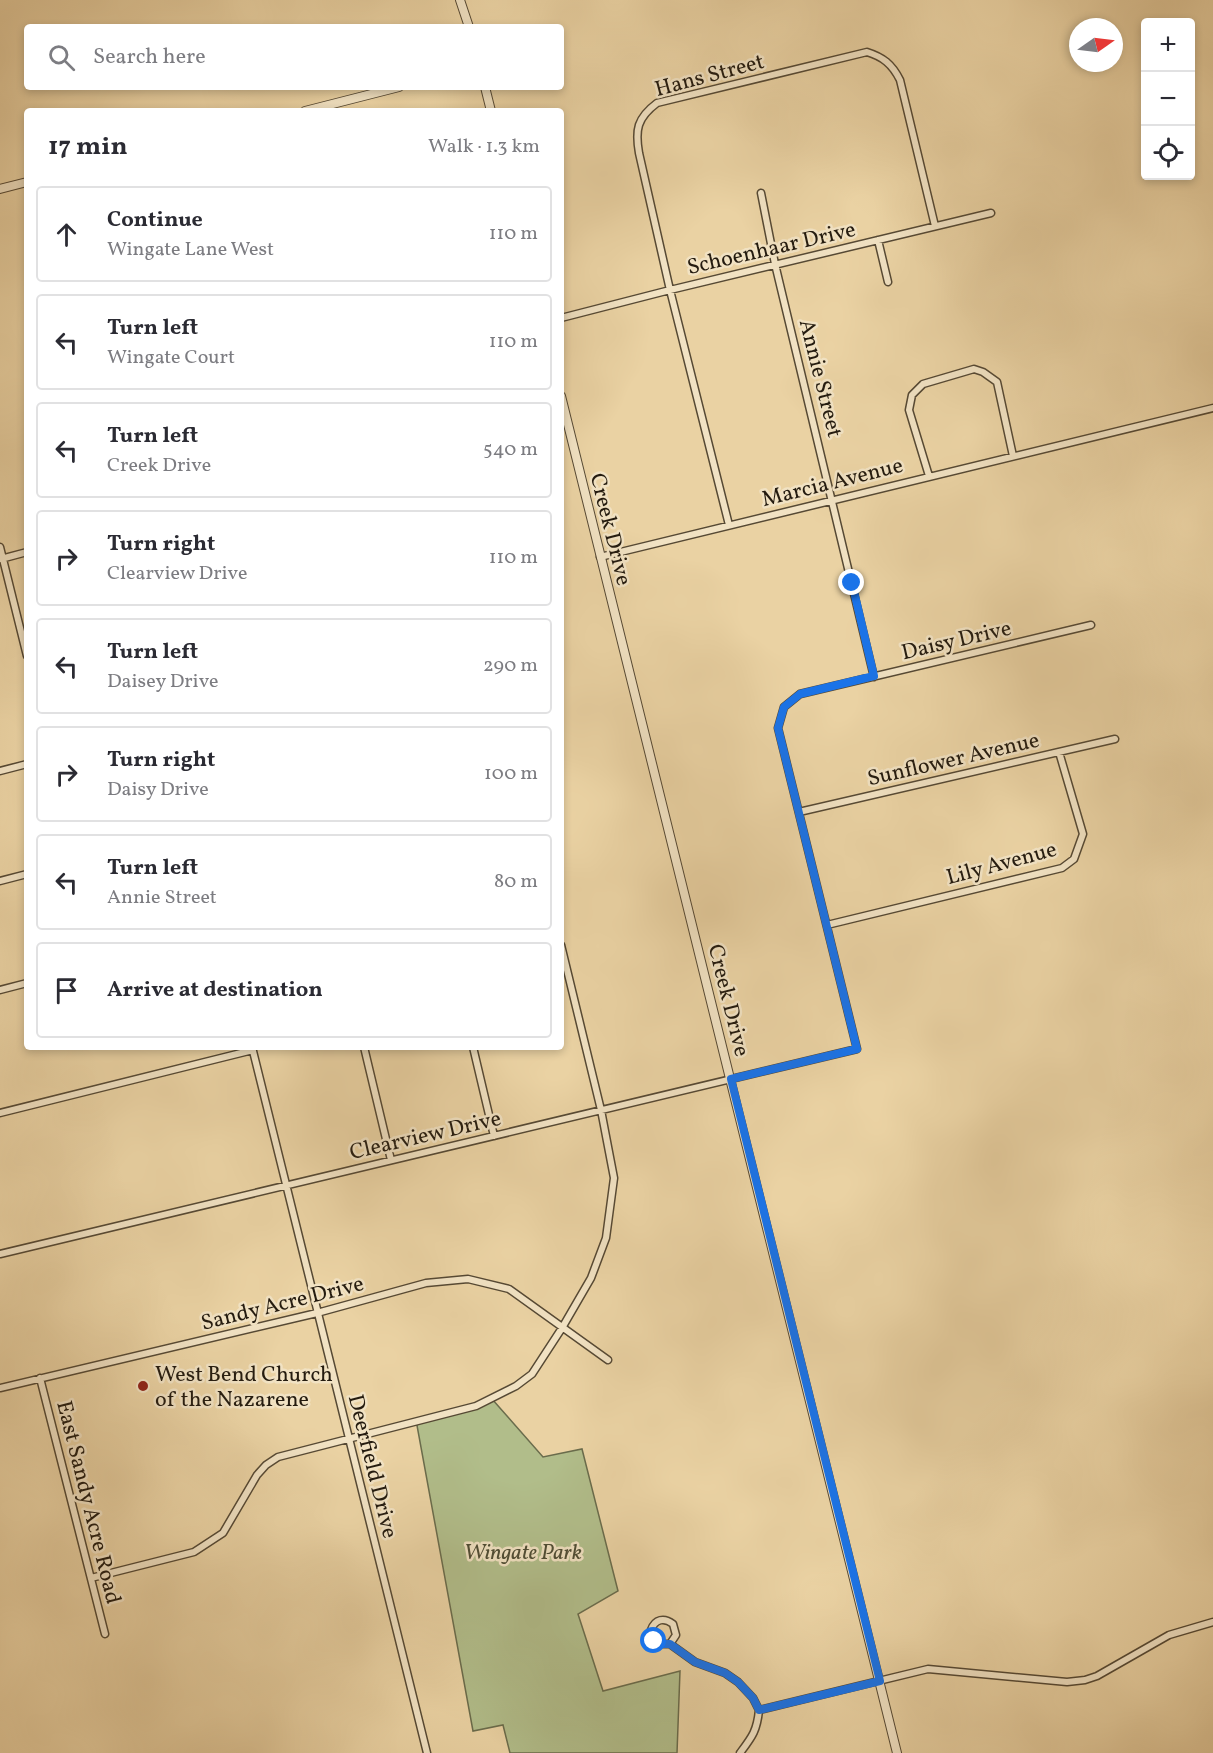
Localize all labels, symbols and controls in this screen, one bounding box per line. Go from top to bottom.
north arrow [1069,18,1123,72]
map controls [1141,18,1195,180]
button: + [1141,18,1195,72]
search box [24,24,564,90]
icon: search [45,41,78,74]
text: Search here [93,42,206,73]
street label: Hans Street [651,47,768,106]
button: − [1141,72,1195,126]
button: locate [1141,126,1195,180]
text: 17 min [48,129,128,165]
text: Walk · 1.3 km [428,133,540,161]
text: Continue [107,205,203,236]
street label: Schoenhaar Drive [684,215,859,284]
icon: ahead [50,218,83,251]
text: 110 m [489,220,538,248]
text: Wingate Lane West [107,236,274,264]
text: Turn left [107,313,198,344]
street label: Annie Street [790,316,849,441]
icon: left [50,326,83,359]
text: 110 m [489,328,538,356]
text: Wingate Court [107,344,235,372]
text: Turn left [107,421,198,452]
icon: left [50,434,83,467]
text: 540 m [483,436,538,464]
street label: Marcia Avenue [759,451,906,516]
text: Creek Drive [107,452,211,480]
street label: Creek Drive [581,470,638,589]
text: Turn right [107,529,215,560]
icon: right [50,542,83,575]
text: 110 m [489,544,538,572]
text: Clearview Drive [107,560,247,588]
route end [838,569,864,595]
street label: Daisy Drive [899,614,1015,669]
text: Turn left [107,637,198,668]
icon: left [50,650,83,683]
text: 290 m [483,652,538,680]
text: Daisey Drive [107,668,218,696]
street label: Sunflower Avenue [864,726,1043,795]
text: Turn right [107,745,215,776]
icon: right [50,758,83,791]
text: 100 m [484,760,538,788]
text: Daisy Drive [107,776,209,804]
street label: Lily Avenue [943,835,1060,894]
text: Turn left [107,853,198,884]
icon: left [50,866,83,899]
text: 80 m [494,868,538,896]
text: Annie Street [107,884,217,912]
street label: Creek Drive [699,941,756,1060]
icon: arrive [50,974,83,1007]
text: Arrive at destination [107,975,323,1006]
street label: Clearview Drive [347,1104,504,1169]
street label: Sandy Acre Drive [198,1269,367,1340]
place label: West Bend Church of the Nazarene [155,1360,333,1416]
marker: West Bend Church of the Nazarene [136,1379,150,1393]
street label: Deerfield Drive [339,1391,404,1542]
street label: East Sandy Acre Road [47,1398,128,1608]
park label: Wingate Park [464,1538,582,1569]
route start [640,1627,666,1653]

